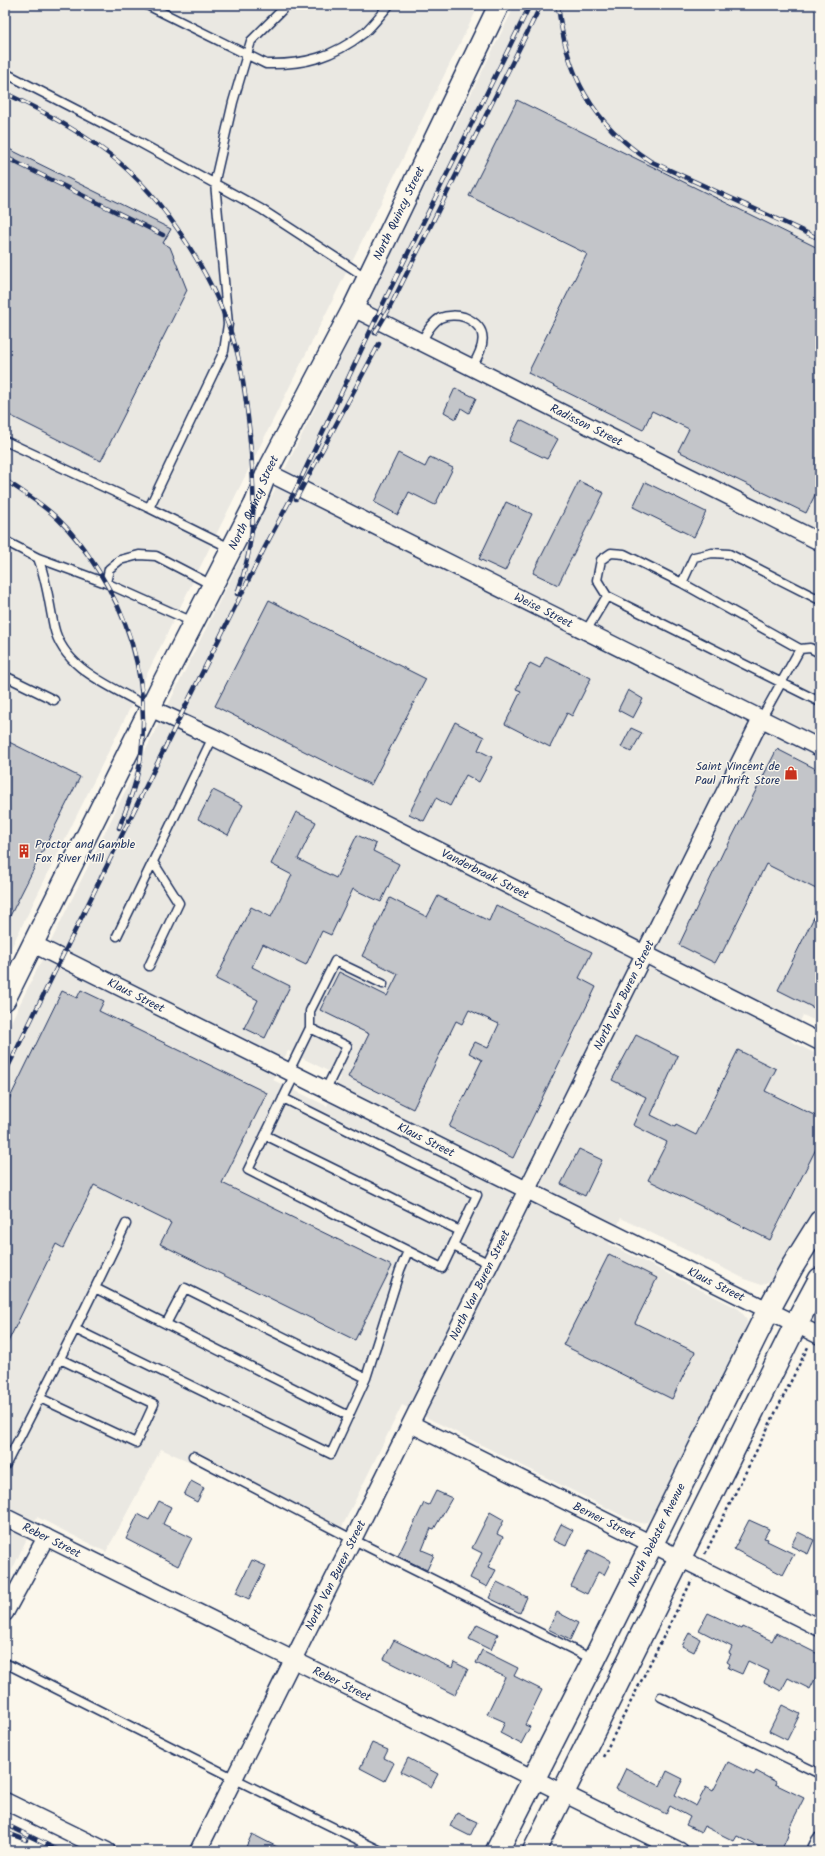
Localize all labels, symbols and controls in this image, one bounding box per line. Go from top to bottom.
street label: North Quincy Street [368,163,430,264]
street label: Radisson Street [547,399,626,452]
street label: North Quincy Street [223,452,284,553]
street label: Weise Street [511,588,576,633]
place label: Saint Vincent de Paul Thrift Store [695,757,781,790]
shop icon: Saint Vincent de Paul Thrift Store [783,765,799,781]
place label: Proctor and Gamble Fox River Mill [35,835,136,868]
building icon: Proctor and Gamble Fox River Mill [16,843,32,859]
street label: Vanderbraak Street [438,844,533,904]
street label: North Van Buren Street [589,936,660,1054]
street label: Klaus Street [104,973,168,1018]
street label: Klaus Street [394,1118,458,1163]
street label: North Van Buren Street [444,1227,516,1344]
street label: Klaus Street [684,1262,748,1307]
street label: North Webster Avenue [623,1479,691,1590]
street label: Berner Street [569,1497,639,1545]
street label: North Van Buren Street [300,1517,371,1634]
street label: Reber Street [19,1518,84,1563]
street label: Reber Street [309,1662,375,1707]

